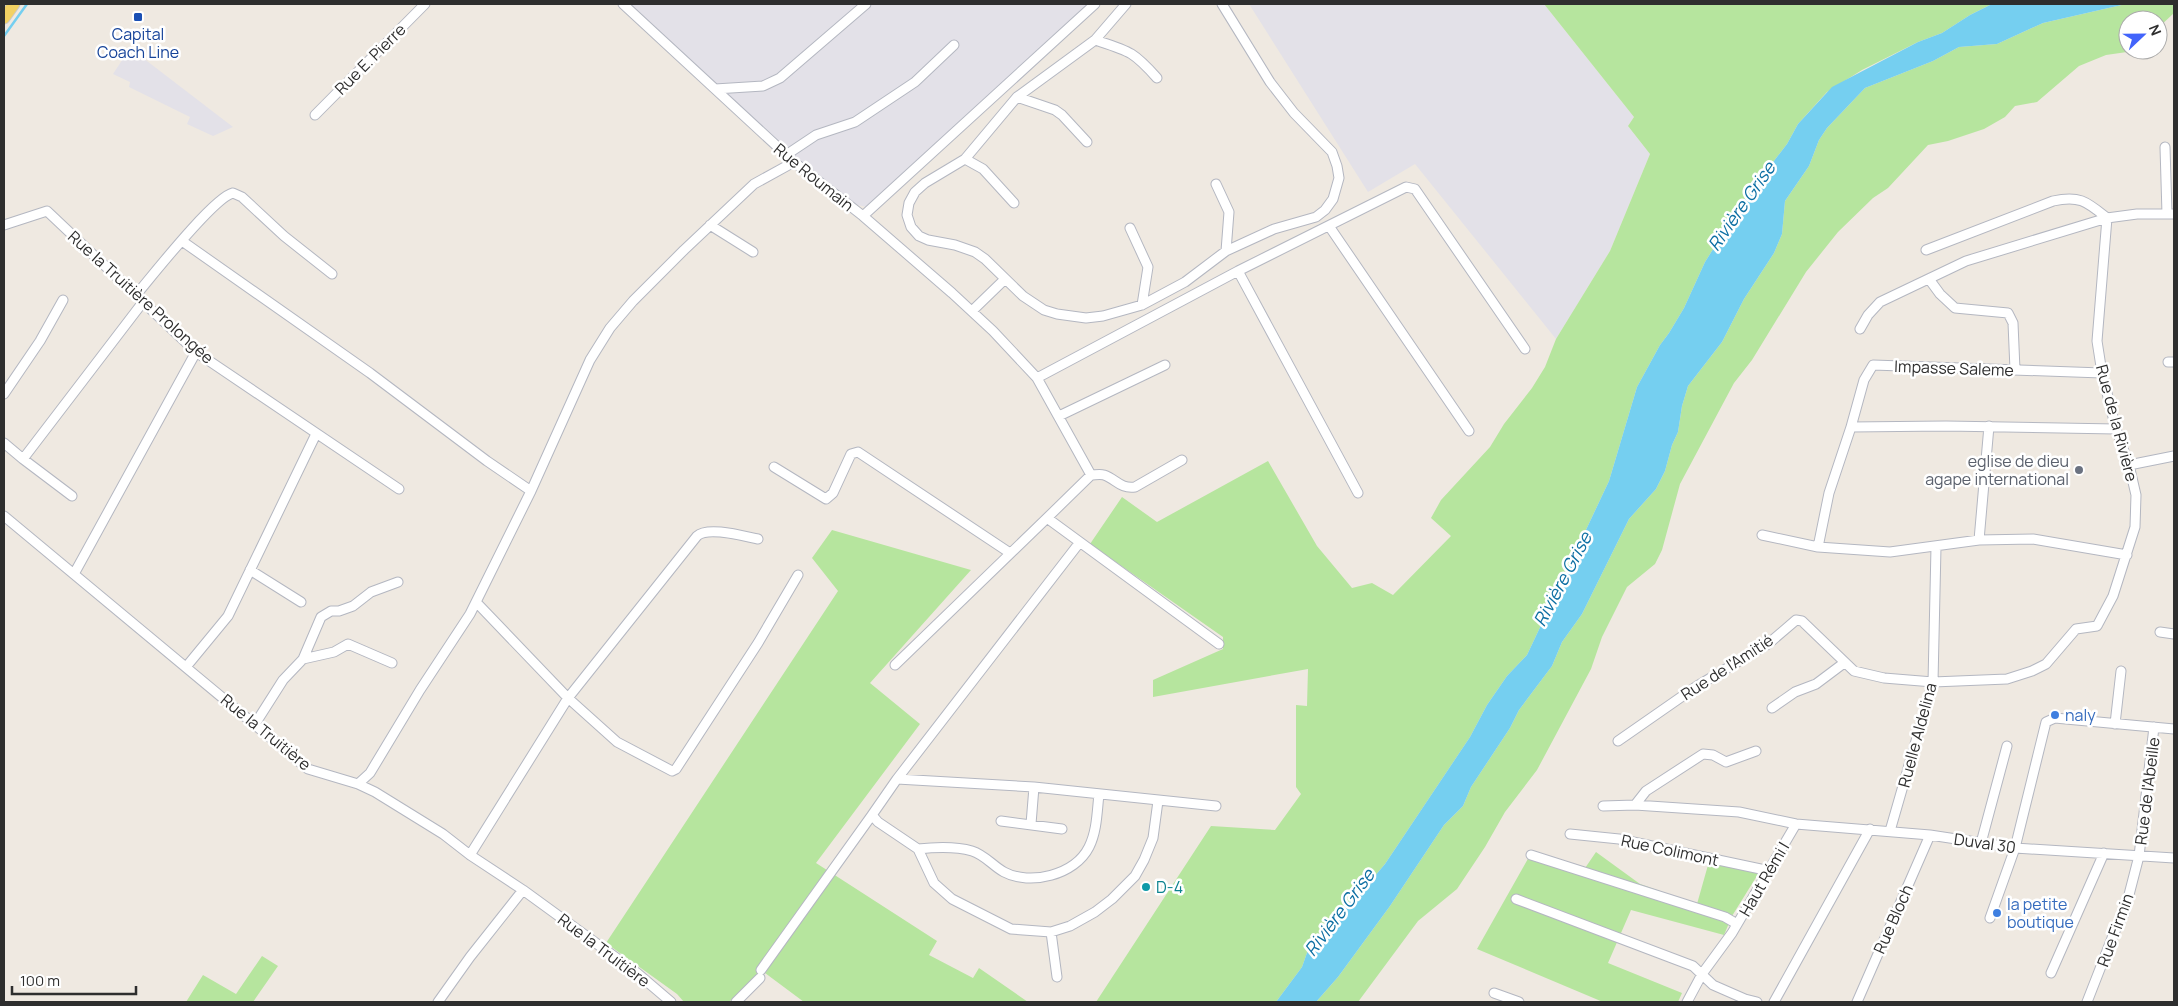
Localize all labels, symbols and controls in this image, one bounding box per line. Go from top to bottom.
north arrow [2118,10,2168,60]
marker: Capital Coach Line [132,11,144,23]
street label: Rue E. Pierre [330,19,410,99]
text: N [2145,22,2166,38]
place label: Capital Coach Line [97,23,179,63]
street label: Rue Roumain [769,138,859,216]
water label: Rivière Grise [1702,156,1781,255]
street label: Rue la Truitière Prolongée [63,226,219,368]
street label: Impasse Saleme [1894,355,2014,381]
street label: Rue de la Rivière [2091,362,2143,484]
place label: eglise de dieu agape international [1925,450,2069,490]
marker: eglise de dieu agape international [2073,464,2085,476]
water label: Rivière Grise [1527,527,1598,630]
street label: Rue de l'Amitié [1677,629,1777,705]
street label: Ruelle Aldelina [1892,680,1942,790]
street label: Rue la Truitière [216,689,316,775]
place label: naly [2065,704,2096,726]
marker: naly [2049,709,2061,721]
street label: Rue de l'Abeille [2129,736,2165,846]
street label: Duval 30 [1953,828,2017,858]
street label: Rue Colimont [1619,829,1721,871]
street label: Haut Rémi I [1734,838,1794,920]
water label: Rivière Grise [1298,862,1381,960]
place label: D-4 [1156,876,1183,898]
marker: D-4 [1140,881,1152,893]
street label: Rue Bloch [1868,881,1918,957]
street label: Rue Firmin [2092,890,2138,970]
place label: la petite boutique [2007,893,2074,933]
marker: la petite boutique [1991,907,2003,919]
street label: Rue la Truitière [553,908,655,992]
scale bar [12,964,136,996]
text: 100 m [20,970,60,991]

